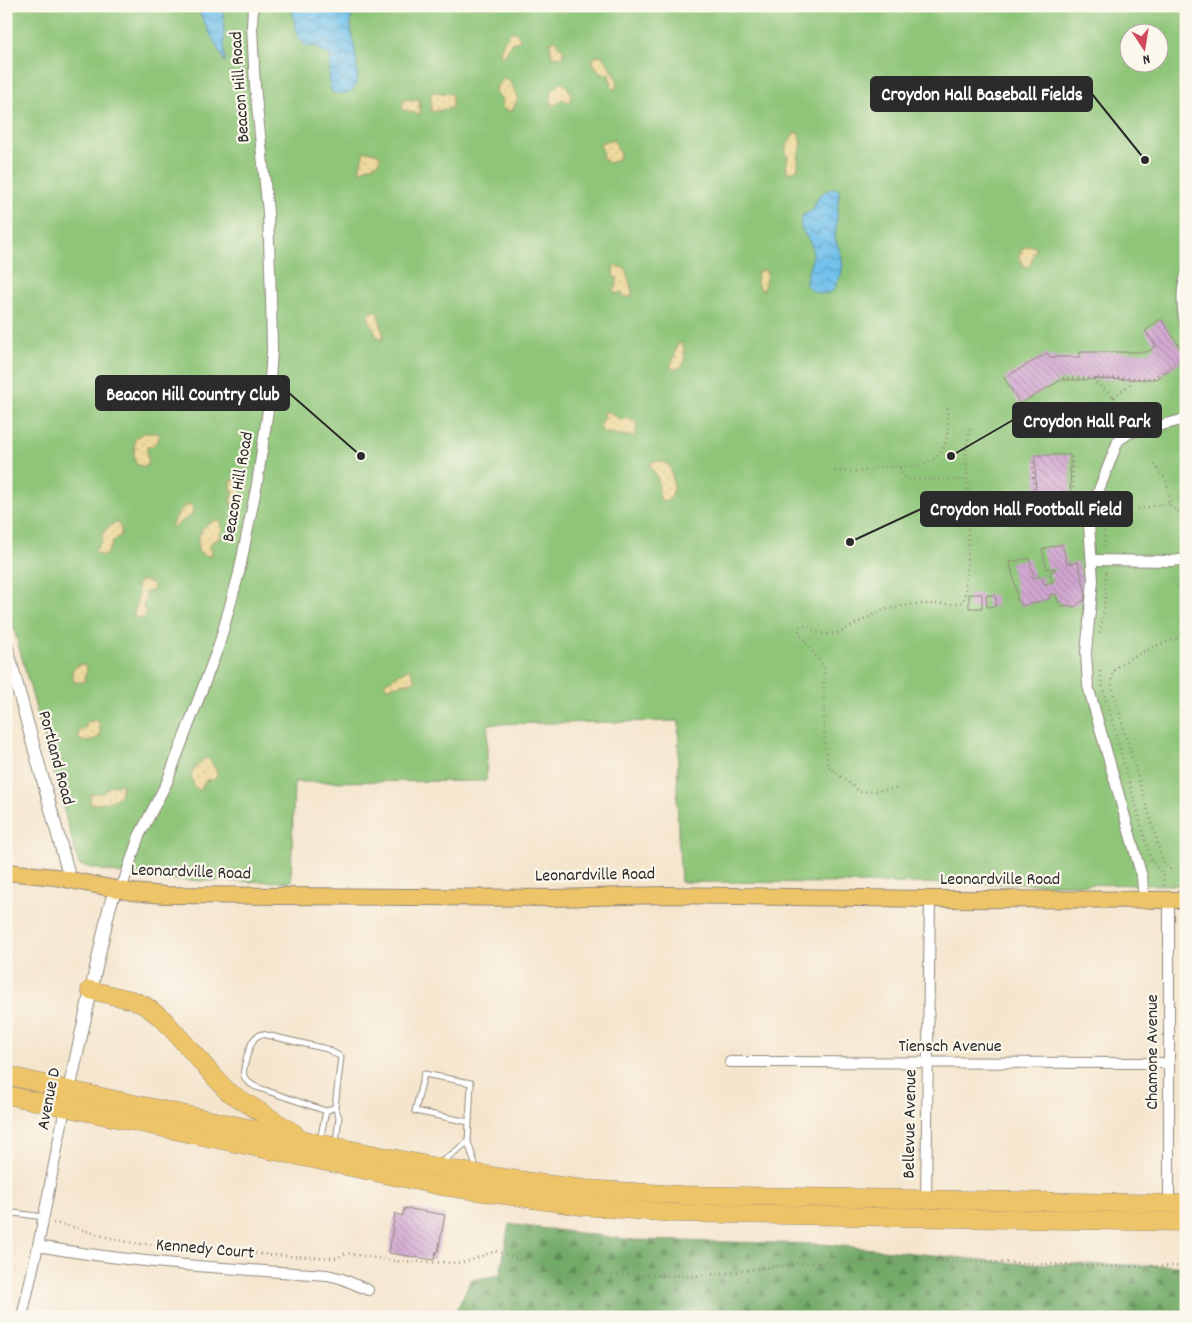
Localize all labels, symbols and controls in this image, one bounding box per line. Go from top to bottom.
north arrow [1120,22,1170,72]
street label: Beacon Hill Road [225,31,257,143]
text: N [1141,48,1152,69]
callout: Croydon Hall Baseball Fields [871,77,1092,111]
text: Croydon Hall Baseball Fields [881,83,1083,110]
callout: Beacon Hill Country Club [96,376,289,410]
text: Beacon Hill Country Club [106,383,280,410]
callout: Croydon Hall Park [1013,403,1161,437]
text: Croydon Hall Park [1023,410,1151,437]
street label: Beacon Hill Road [217,430,261,544]
callout: Croydon Hall Football Field [921,492,1132,526]
text: Croydon Hall Football Field [930,498,1122,525]
street label: Portland Road [30,708,80,808]
street label: Leonardville Road [130,858,252,888]
street label: Leonardville Road [535,862,655,890]
street label: Leonardville Road [940,868,1060,893]
street label: Chamone Avenue [1141,994,1166,1110]
street label: Tiensch Avenue [898,1035,1002,1060]
street label: Avenue D [32,1066,68,1132]
street label: Bellevue Avenue [898,1069,924,1179]
street label: Kennedy Court [155,1233,256,1267]

